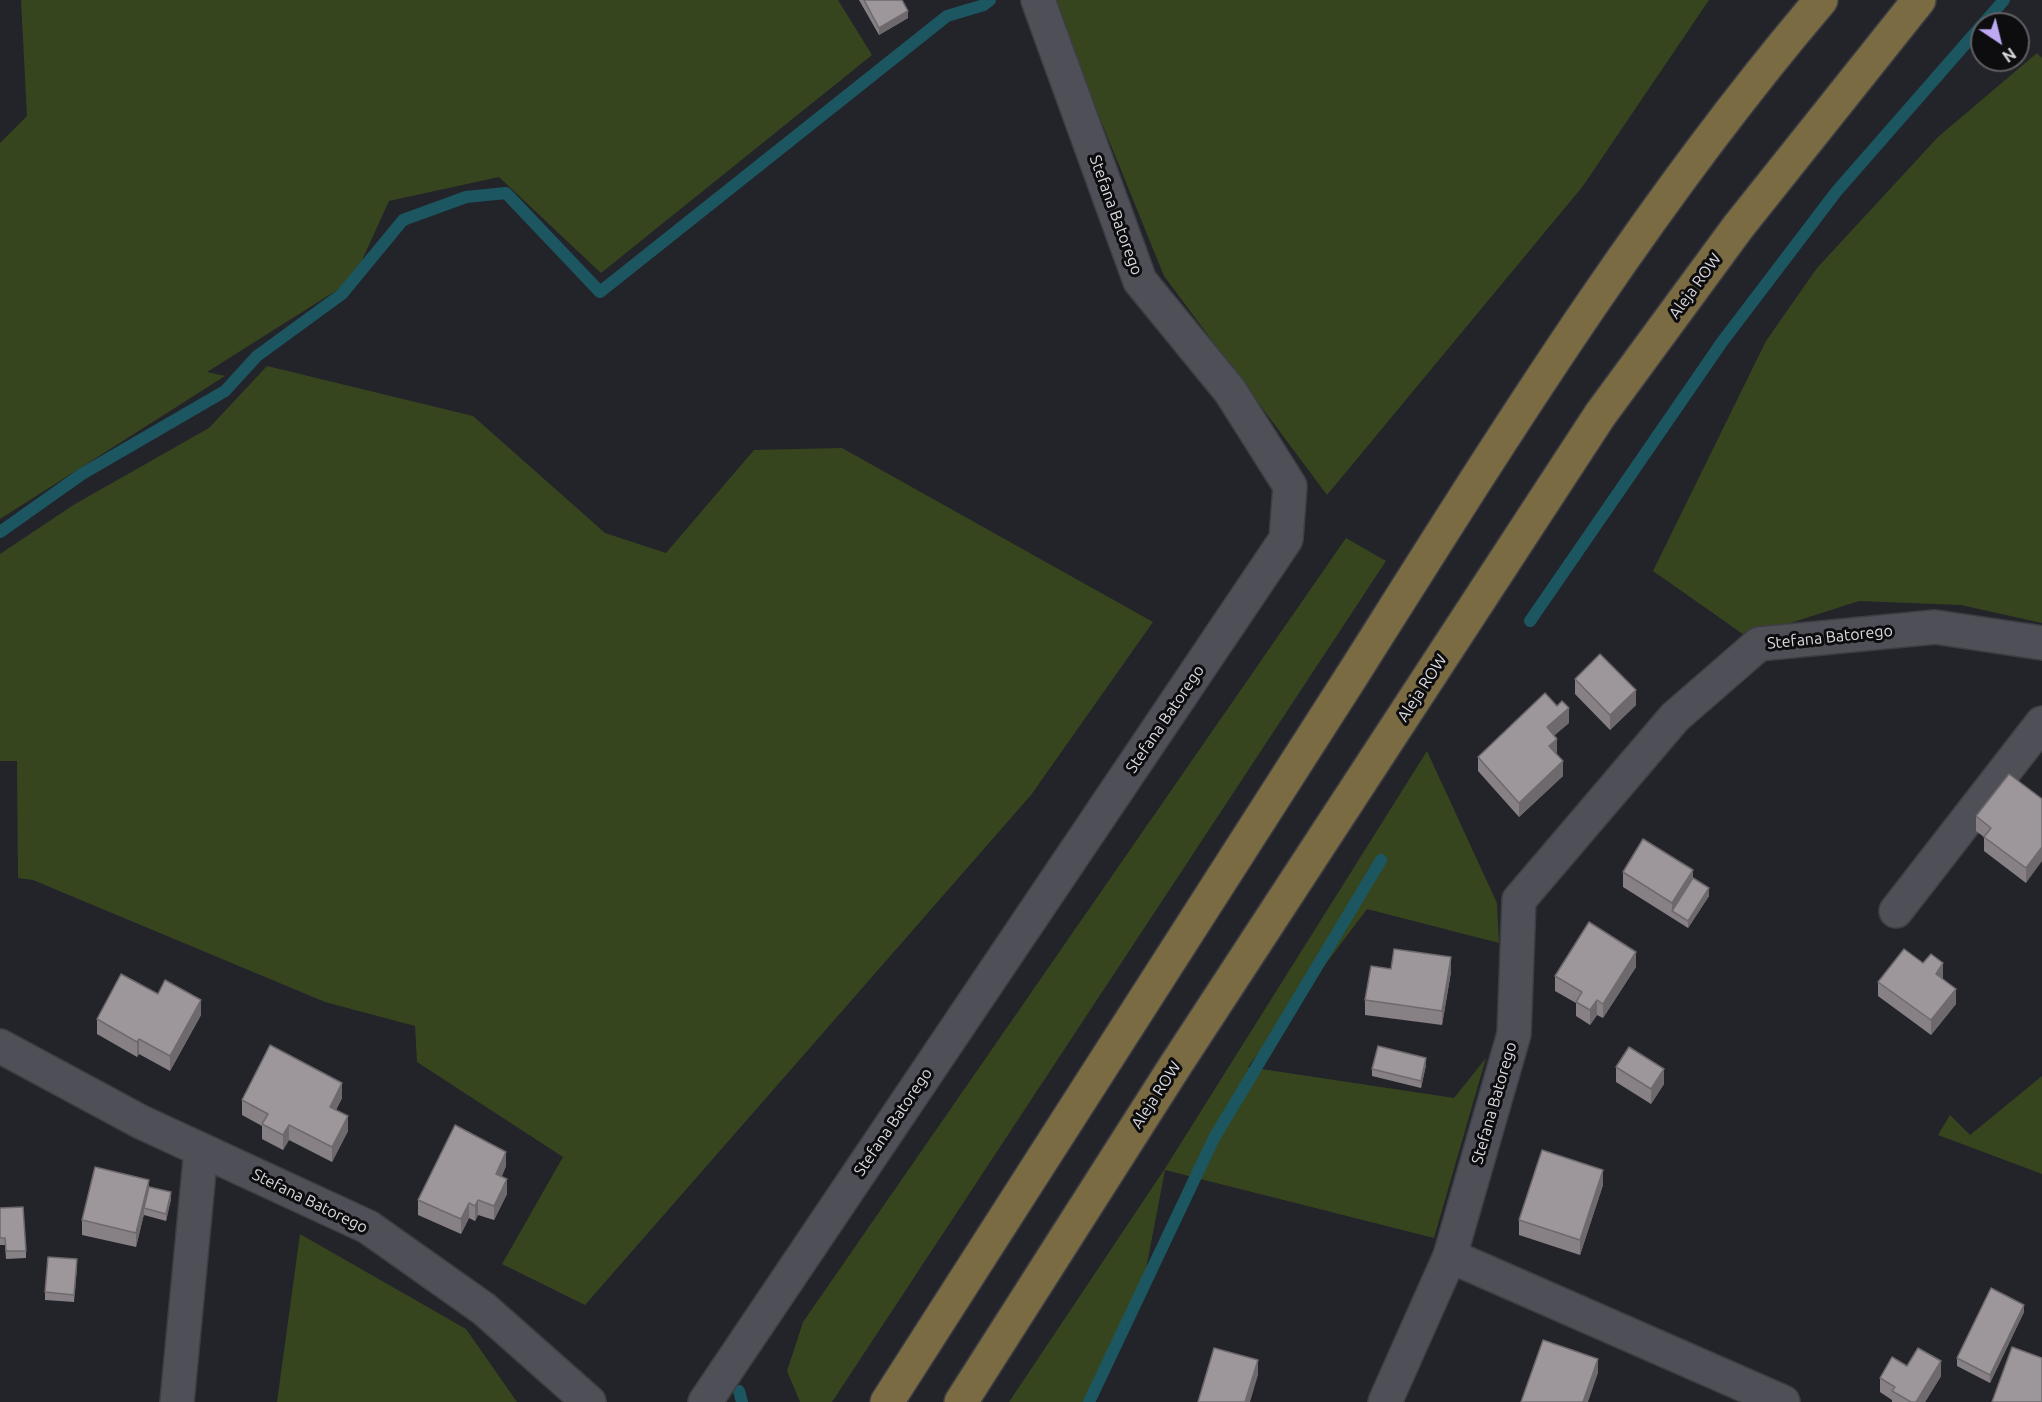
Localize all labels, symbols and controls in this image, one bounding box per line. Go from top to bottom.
north arrow [1970,12,2030,72]
text: N [1999,44,2019,66]
street label: Stefana Batorego [1085,152,1147,278]
street label: Aleja ROW [1665,249,1725,323]
street label: Stefana Batorego [1766,621,1894,653]
street label: Aleja ROW [1393,651,1451,725]
street label: Stefana Batorego [1122,661,1208,777]
street label: Stefana Batorego [1467,1040,1521,1166]
street label: Aleja ROW [1127,1058,1185,1132]
street label: Stefana Batorego [850,1064,936,1180]
street label: Stefana Batorego [249,1165,371,1237]

